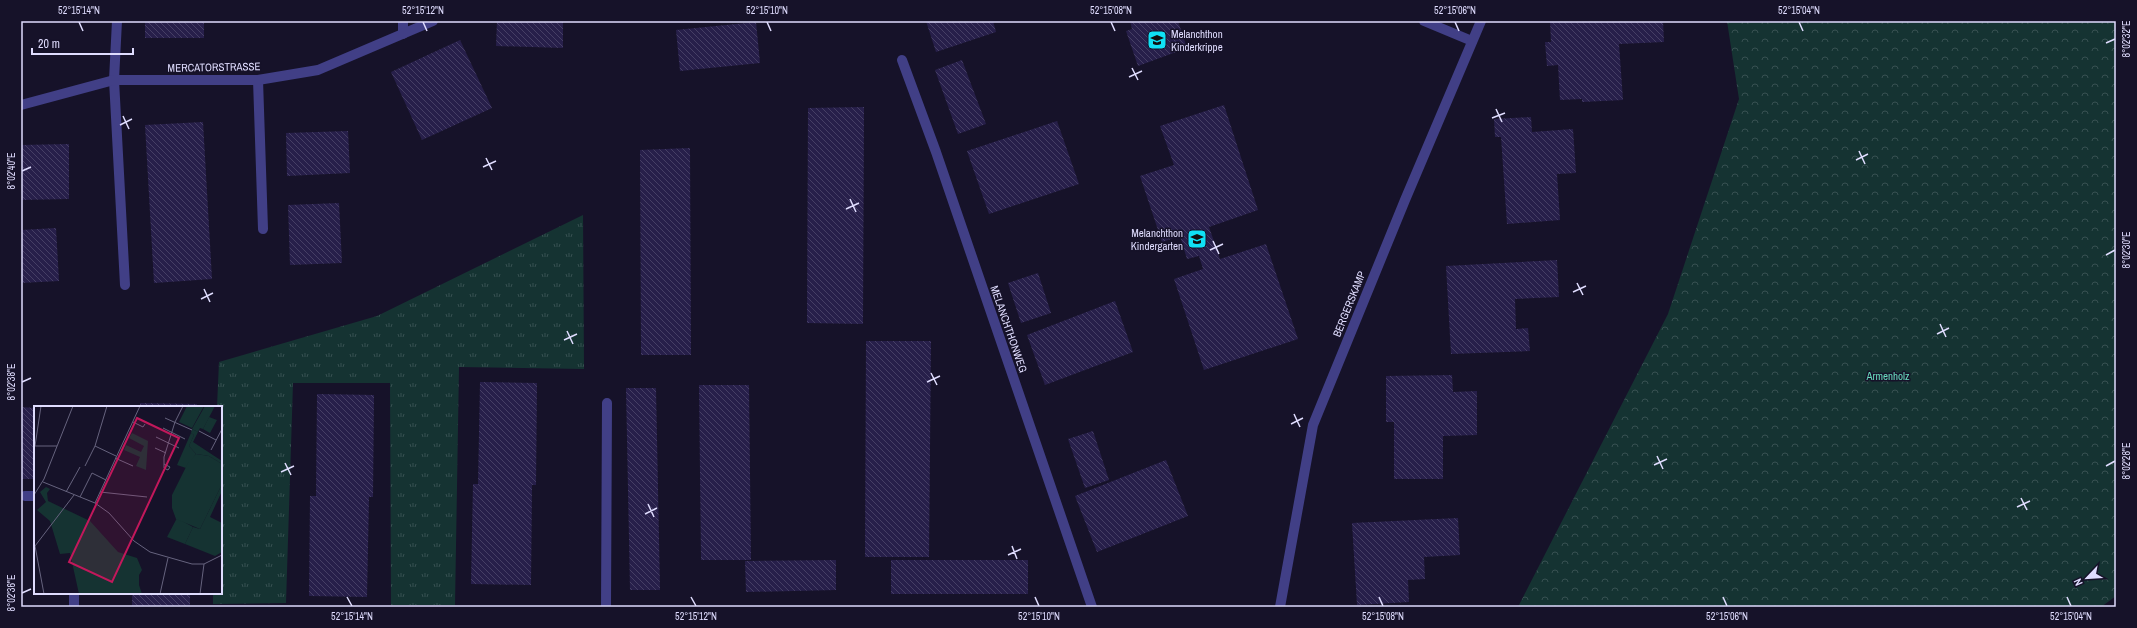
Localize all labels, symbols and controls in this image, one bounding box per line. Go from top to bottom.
text: 52°15'14"N [58,4,100,17]
text: 52°15'12"N [402,4,444,17]
text: 52°15'10"N [746,4,788,17]
text: 52°15'08"N [1090,4,1132,17]
text: 52°15'06"N [1434,4,1476,17]
text: 52°15'04"N [1778,4,1820,17]
text: 8°02'32"E [2120,21,2133,57]
place label: Melanchthon Kinderkrippe [1171,27,1223,54]
school or university icon: Melanchthon Kinderkrippe [1146,29,1168,51]
scale bar [32,30,133,56]
text: 20 m [38,36,60,52]
street label: MERCATORSTRASSE [167,59,261,75]
text: 8°02'40"E [5,153,18,189]
place label: Melanchthon Kindergarten [1131,226,1183,253]
school or university icon: Melanchthon Kindergarten [1186,228,1208,250]
text: 8°02'30"E [2120,232,2133,268]
street label: BERGERSKAMP [1329,269,1369,339]
street label: MELANCHTHONWEG [988,284,1030,374]
text: 8°02'38"E [5,364,18,400]
park label: Armenholz [1865,369,1910,383]
inset map [34,406,222,594]
text: 8°02'28"E [2120,443,2133,479]
north arrow [2067,558,2107,598]
text: 8°02'36"E [5,575,18,611]
text: N [2070,576,2086,588]
text: 52°15'14"N [331,610,373,623]
text: 52°15'12"N [675,610,717,623]
text: 52°15'10"N [1018,610,1060,623]
text: 52°15'08"N [1362,610,1404,623]
text: 52°15'06"N [1706,610,1748,623]
text: 52°15'04"N [2050,610,2092,623]

